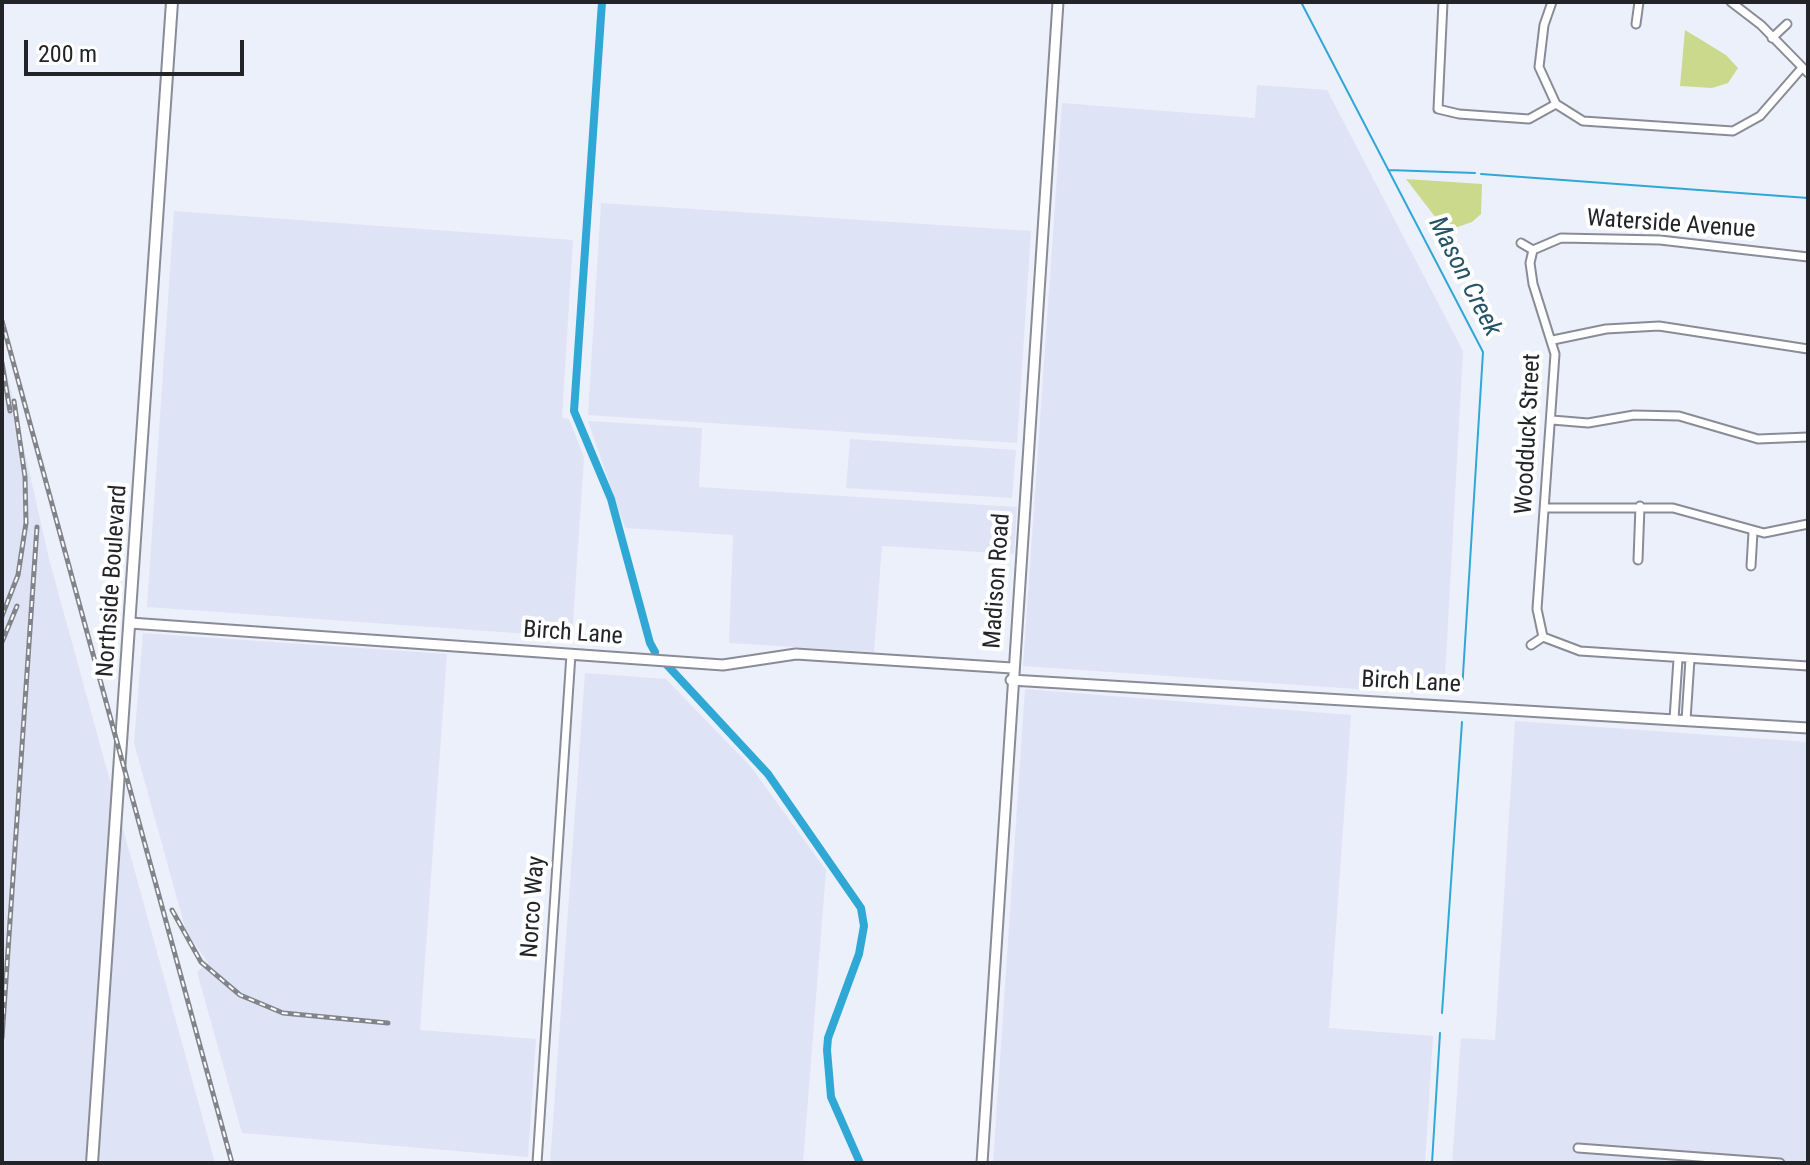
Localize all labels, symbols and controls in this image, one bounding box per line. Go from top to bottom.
scale bar [28,24,248,74]
text: 200 m [38,40,97,68]
street label: Waterside Avenue [1586,205,1756,245]
water label: Mason Creek [1421,212,1507,342]
street label: Woodduck Street [1510,353,1548,515]
street label: Northside Boulevard [92,484,134,678]
street label: Madison Road [979,512,1017,650]
street label: Birch Lane [522,616,624,652]
street label: Birch Lane [1360,666,1462,700]
street label: Norco Way [516,855,552,959]

